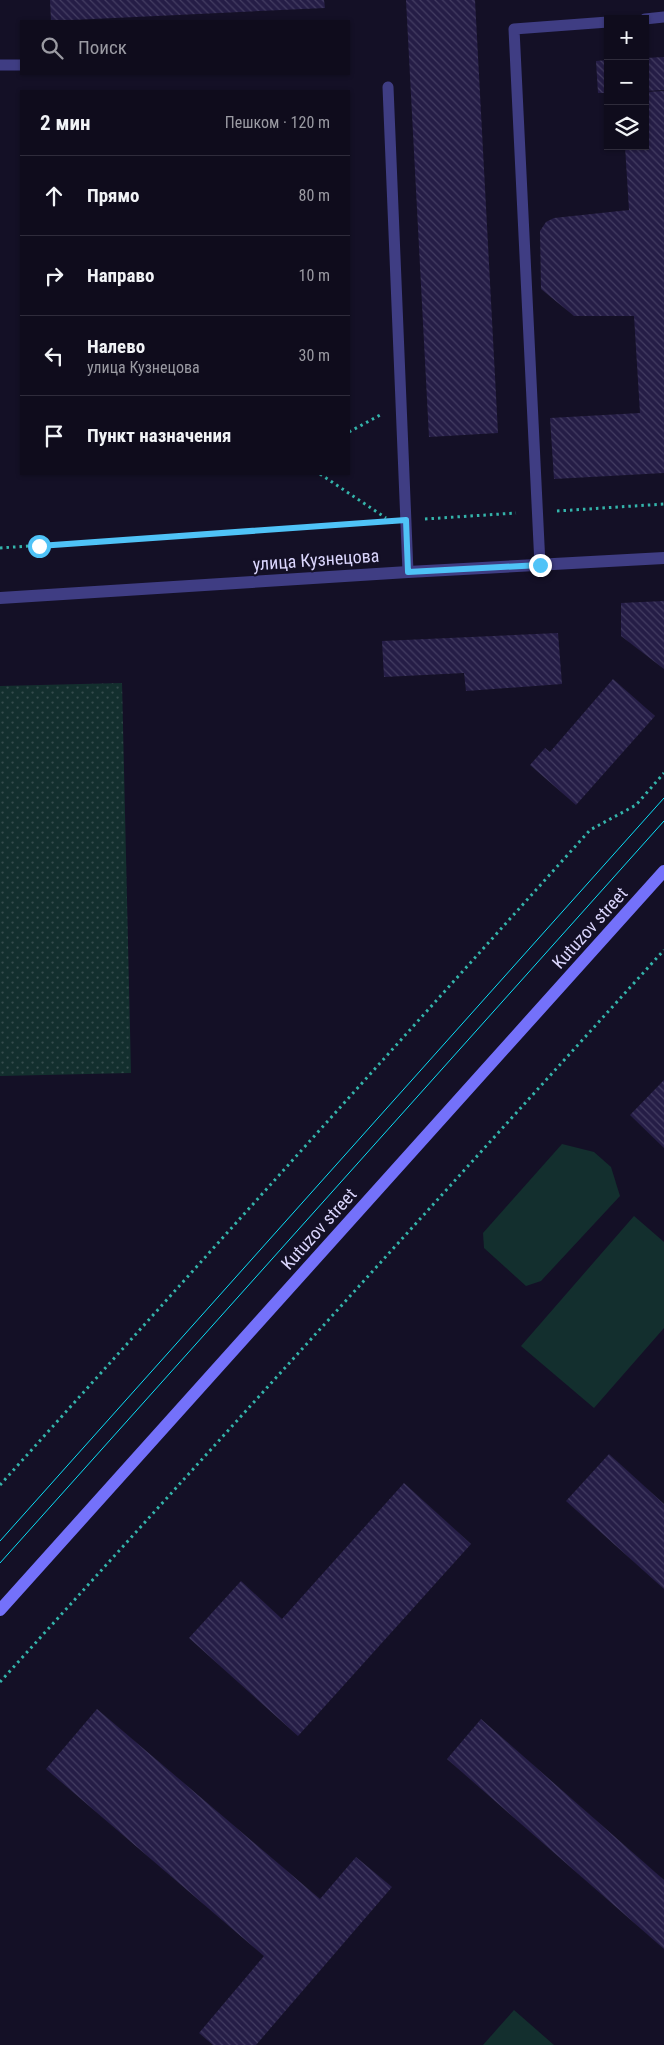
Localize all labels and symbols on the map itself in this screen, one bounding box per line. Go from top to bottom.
route start [28,535,51,558]
street label: улица Кузнецова [252,545,380,574]
route end [529,554,552,577]
street label: Kutuzov street [548,883,632,973]
street label: Kutuzov street [277,1184,361,1274]

